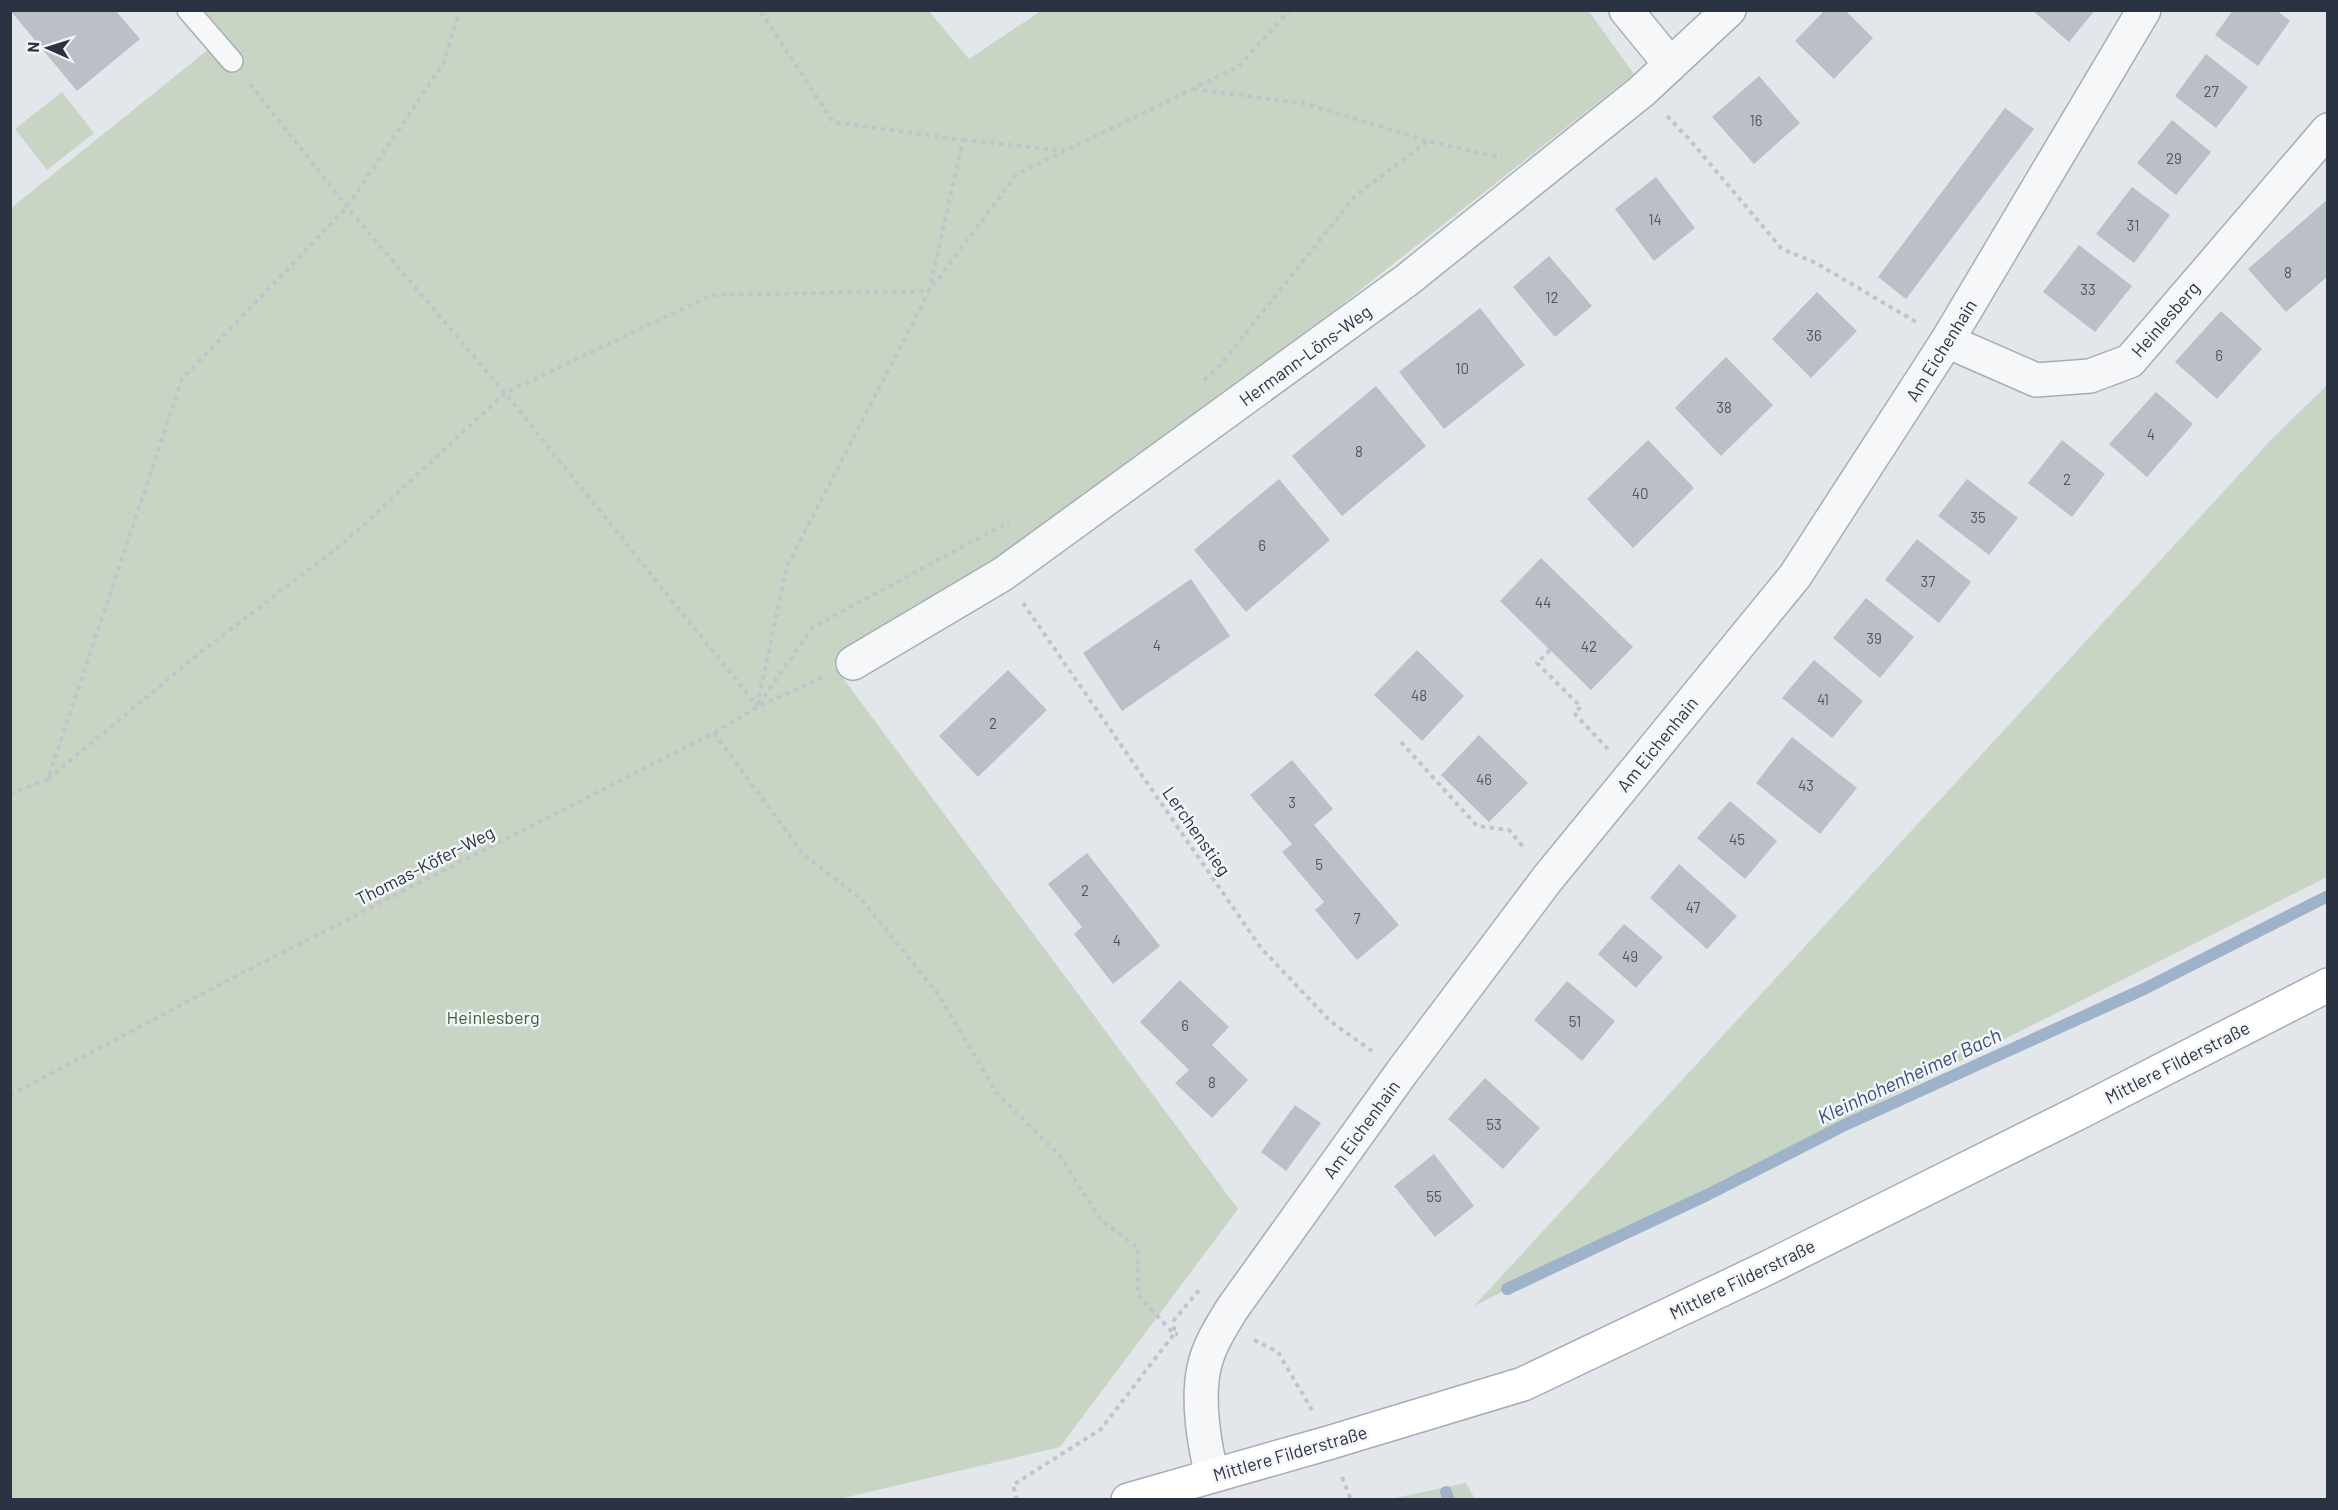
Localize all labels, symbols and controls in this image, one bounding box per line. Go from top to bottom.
north arrow [18,18,78,78]
text: N [23,41,42,53]
house number: 27 [2203,82,2219,100]
house number: 16 [1750,111,1762,129]
house number: 29 [2166,149,2182,167]
house number: 14 [1648,210,1662,228]
house number: 31 [2127,216,2139,234]
house number: 8 [2284,263,2292,281]
street label: Heinlesberg [2126,277,2204,361]
house number: 33 [2080,280,2096,298]
house number: 12 [1545,288,1559,306]
street label: Am Eichenhain [1901,295,1981,405]
street label: Hermann-Löns-Weg [1235,300,1375,410]
house number: 36 [1806,326,1822,344]
house number: 6 [2215,346,2223,364]
house number: 10 [1455,359,1469,377]
house number: 38 [1716,398,1732,416]
house number: 4 [2147,425,2155,443]
house number: 8 [1355,442,1363,460]
house number: 2 [2063,470,2071,488]
house number: 40 [1632,484,1648,502]
house number: 35 [1970,508,1986,526]
house number: 6 [1258,536,1266,554]
house number: 37 [1921,572,1935,590]
house number: 44 [1535,593,1551,611]
house number: 39 [1866,629,1882,647]
house number: 4 [1153,636,1161,654]
house number: 42 [1581,637,1597,655]
house number: 48 [1411,686,1427,704]
house number: 41 [1817,690,1829,708]
street label: Am Eichenhain [1612,692,1702,796]
house number: 2 [989,714,997,732]
house number: 46 [1476,770,1492,788]
house number: 43 [1798,776,1814,794]
street label: Lerchenstieg [1158,782,1236,880]
house number: 3 [1288,793,1296,811]
street label: Thomas-Köfer-Weg [352,821,498,909]
house number: 45 [1729,830,1745,848]
house number: 5 [1315,855,1323,873]
house number: 2 [1081,881,1089,899]
house number: 47 [1686,898,1700,916]
house number: 7 [1353,909,1361,927]
house number: 4 [1113,931,1121,949]
house number: 49 [1622,947,1638,965]
park label: Heinlesberg [446,1006,540,1028]
house number: 51 [1569,1012,1581,1030]
house number: 6 [1181,1016,1189,1034]
street label: Mittlere Filderstraße [2101,1016,2253,1108]
water label: Kleinhohenheimer Bach [1813,1022,2005,1128]
house number: 8 [1208,1073,1216,1091]
street label: Am Eichenhain [1318,1075,1404,1183]
house number: 53 [1486,1115,1502,1133]
house number: 55 [1426,1187,1442,1205]
street label: Mittlere Filderstraße [1666,1234,1818,1324]
street label: Mittlere Filderstraße [1210,1420,1370,1486]

